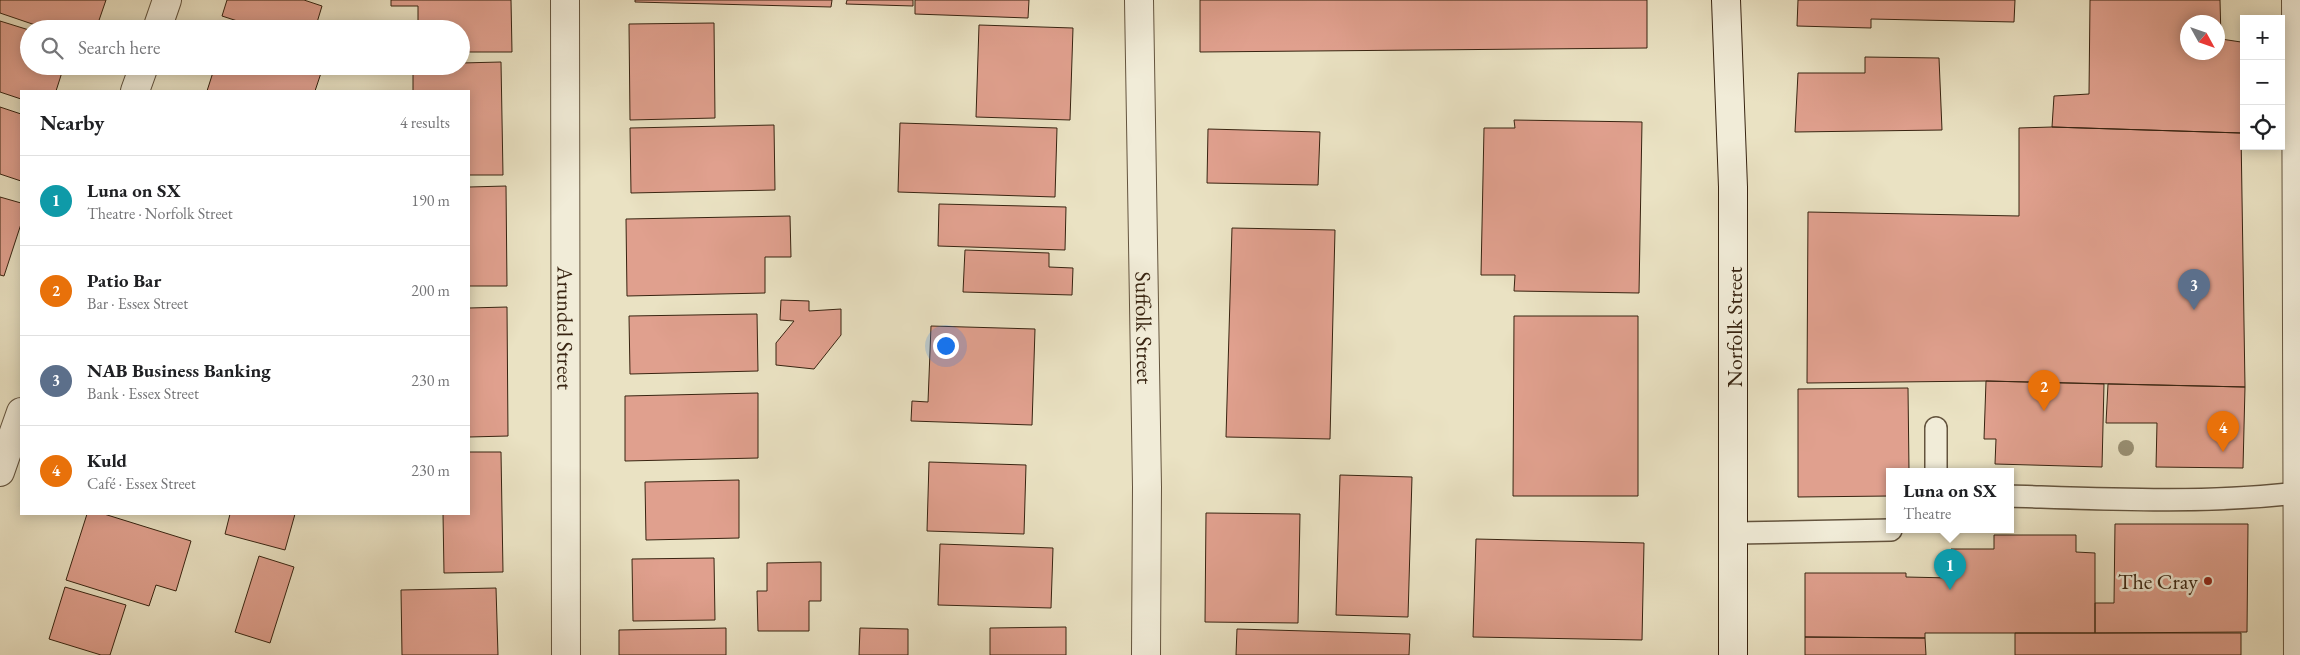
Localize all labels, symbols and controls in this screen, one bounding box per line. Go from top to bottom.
north arrow [2180,15,2225,60]
map controls [2240,15,2285,150]
button: + [2240,15,2285,60]
search box [20,20,470,75]
icon: search [38,34,66,62]
text: Search here [78,35,160,60]
button: − [2240,60,2285,105]
button: locate [2240,105,2285,150]
text: Nearby [40,109,104,136]
text: 4 results [400,112,450,133]
text: Luna on SX [87,178,181,203]
text: 1 [52,190,60,211]
text: 190 m [411,190,450,211]
text: Theatre · Norfolk Street [87,203,233,224]
street label: Arundel Street [550,265,580,390]
street label: Norfolk Street [1720,266,1749,388]
text: Patio Bar [87,268,161,293]
pin: 3 [2178,269,2210,310]
street label: Suffolk Street [1128,271,1159,385]
text: 2 [52,280,60,301]
text: 200 m [411,280,450,301]
text: Bar · Essex Street [87,293,188,314]
your location [933,333,959,359]
text: NAB Business Banking [87,358,271,383]
text: 3 [52,370,60,391]
text: 230 m [411,370,450,391]
pin: 2 [2028,370,2060,411]
text: Bank · Essex Street [87,383,199,404]
pin: 4 [2207,411,2239,452]
text: Kuld [87,448,127,473]
text: 4 [52,460,60,481]
text: 230 m [411,460,450,481]
popup [1886,468,2014,533]
text: Café · Essex Street [87,473,196,494]
text: Luna on SX [1903,478,1997,503]
text: Theatre [1903,503,1951,524]
pin: 1 [1934,549,1966,590]
place label: The Cray [2118,567,2198,596]
marker: The Cray [2202,575,2214,587]

